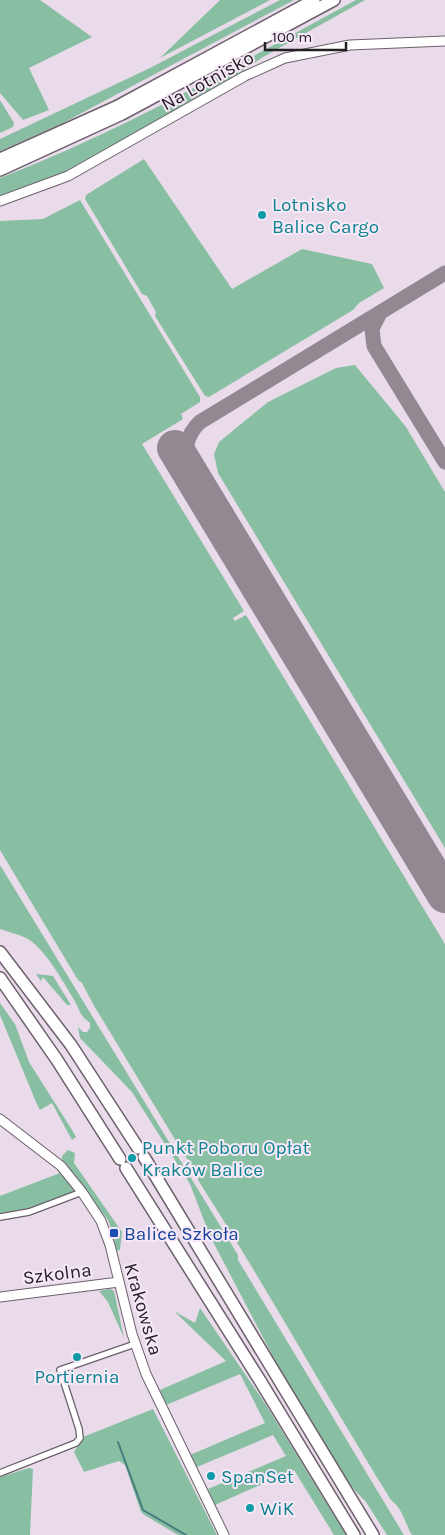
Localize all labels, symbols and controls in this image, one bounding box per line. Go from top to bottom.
scale bar [265,20,346,52]
text: 100 m [272,28,312,46]
street label: Na Lotnisko [157,46,258,115]
place label: Lotnisko Balice Cargo [272,194,379,238]
marker: Lotnisko Balice Cargo [256,209,268,221]
place label: Punkt Poboru Opłat Kraków Balice [142,1137,310,1181]
marker: Punkt Poboru Opłat Kraków Balice [126,1152,138,1164]
place label: Balice Szkoła [124,1223,239,1245]
marker: Balice Szkoła [108,1227,120,1239]
street label: Szkolna [22,1259,93,1289]
street label: Krakowska [119,1261,167,1358]
marker: Portiernia [71,1351,83,1363]
place label: Portiernia [35,1366,119,1388]
place label: SpanSet [221,1466,294,1488]
marker: SpanSet [205,1470,217,1482]
place label: WiK [260,1498,295,1520]
marker: WiK [244,1502,256,1514]

